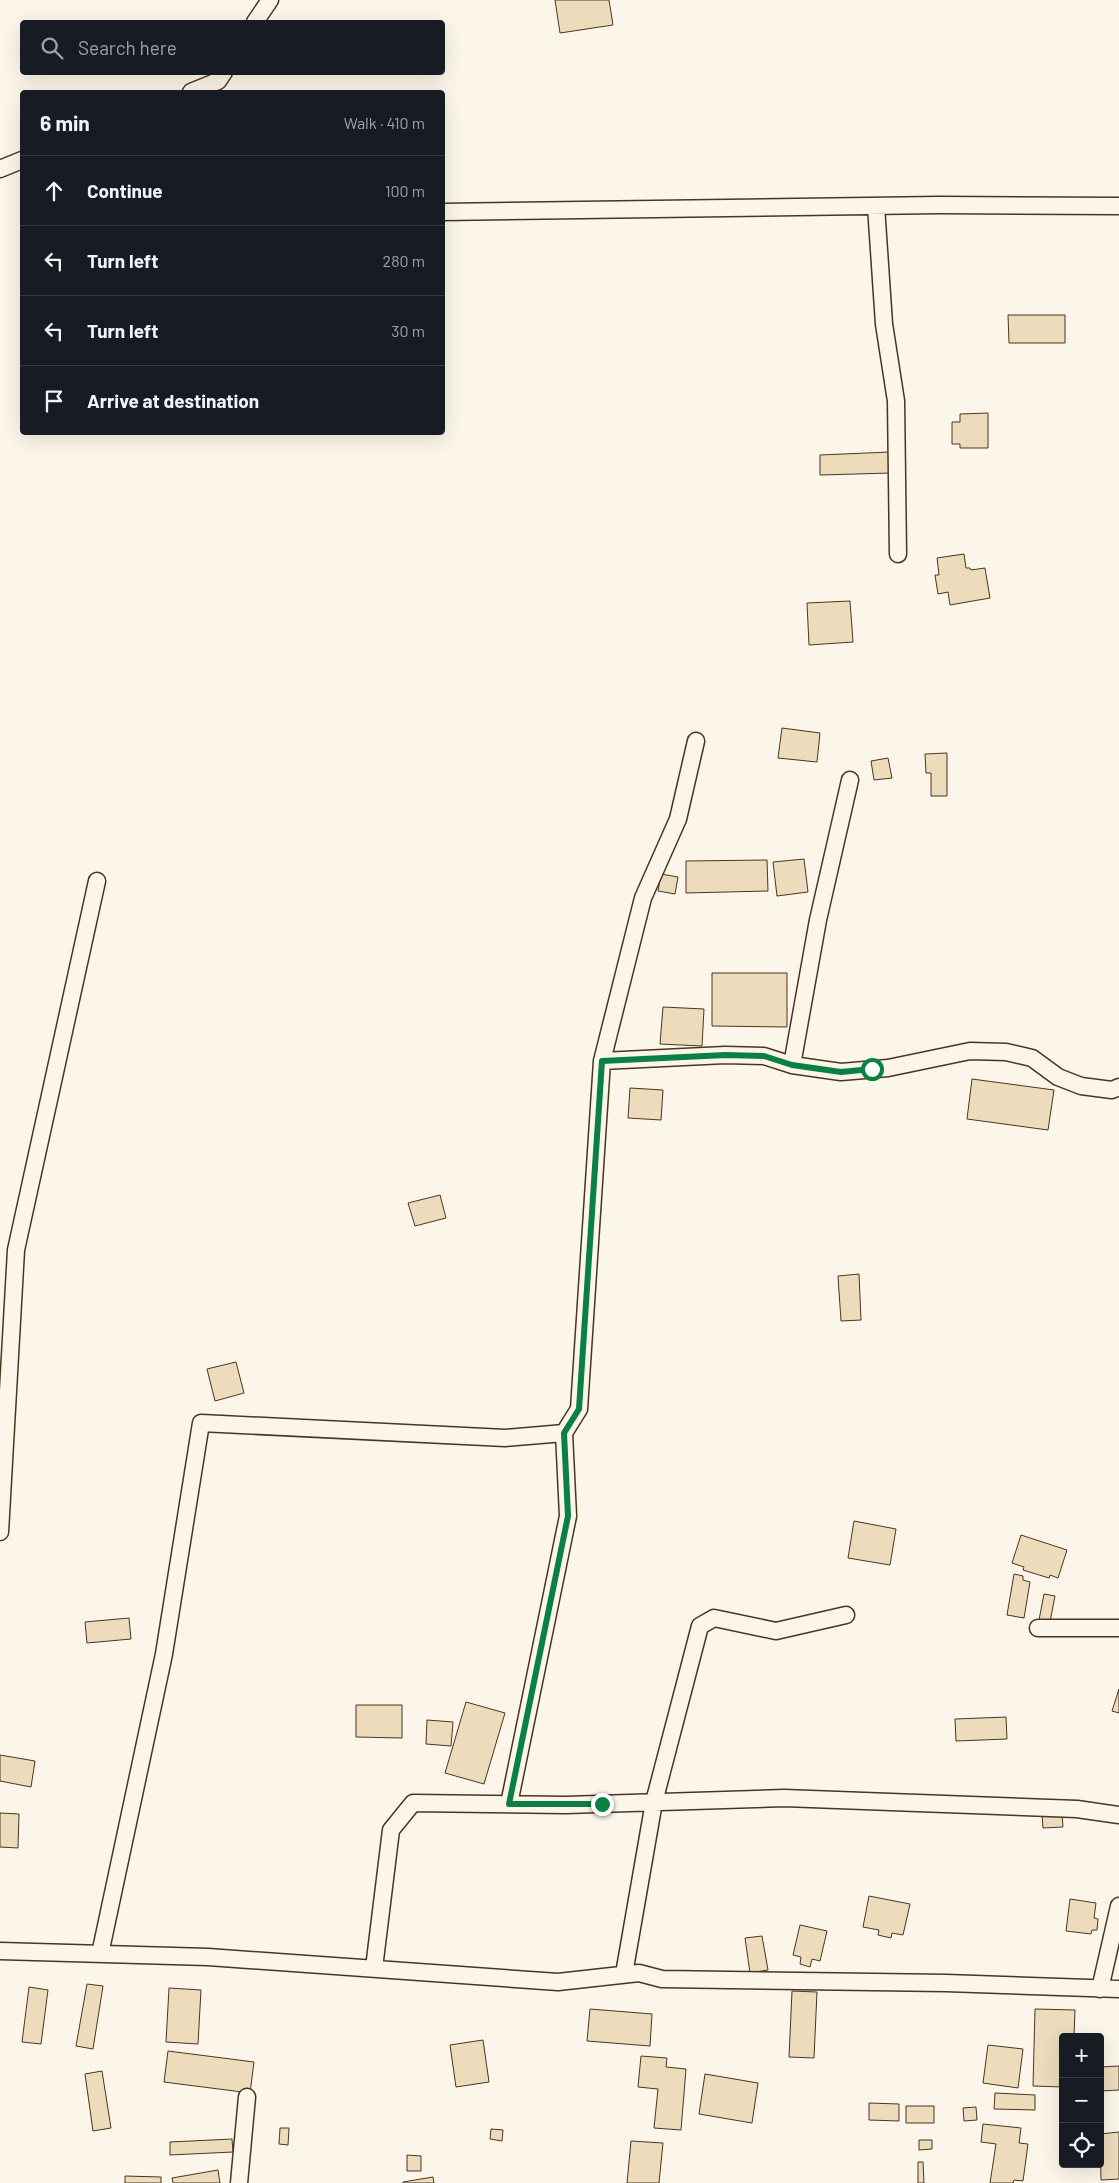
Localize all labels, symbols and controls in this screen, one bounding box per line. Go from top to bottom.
search box [20,20,445,75]
icon: search [38,34,66,62]
text: Search here [78,36,177,59]
text: 6 min [40,110,90,135]
text: Walk · 410 m [344,113,425,132]
icon: ahead [40,177,68,205]
text: Continue [87,179,163,202]
text: 100 m [385,181,425,200]
icon: left [40,247,68,275]
text: Turn left [87,249,158,272]
text: 280 m [383,251,425,270]
icon: left [40,317,68,345]
text: Turn left [87,319,158,342]
text: 30 m [391,321,425,340]
icon: arrive [40,387,68,415]
text: Arrive at destination [87,389,259,412]
route start [861,1058,884,1081]
route end [591,1793,614,1816]
map controls [1059,2033,1104,2168]
button: + [1059,2033,1104,2078]
button: − [1059,2078,1104,2123]
button: locate [1059,2123,1104,2168]

